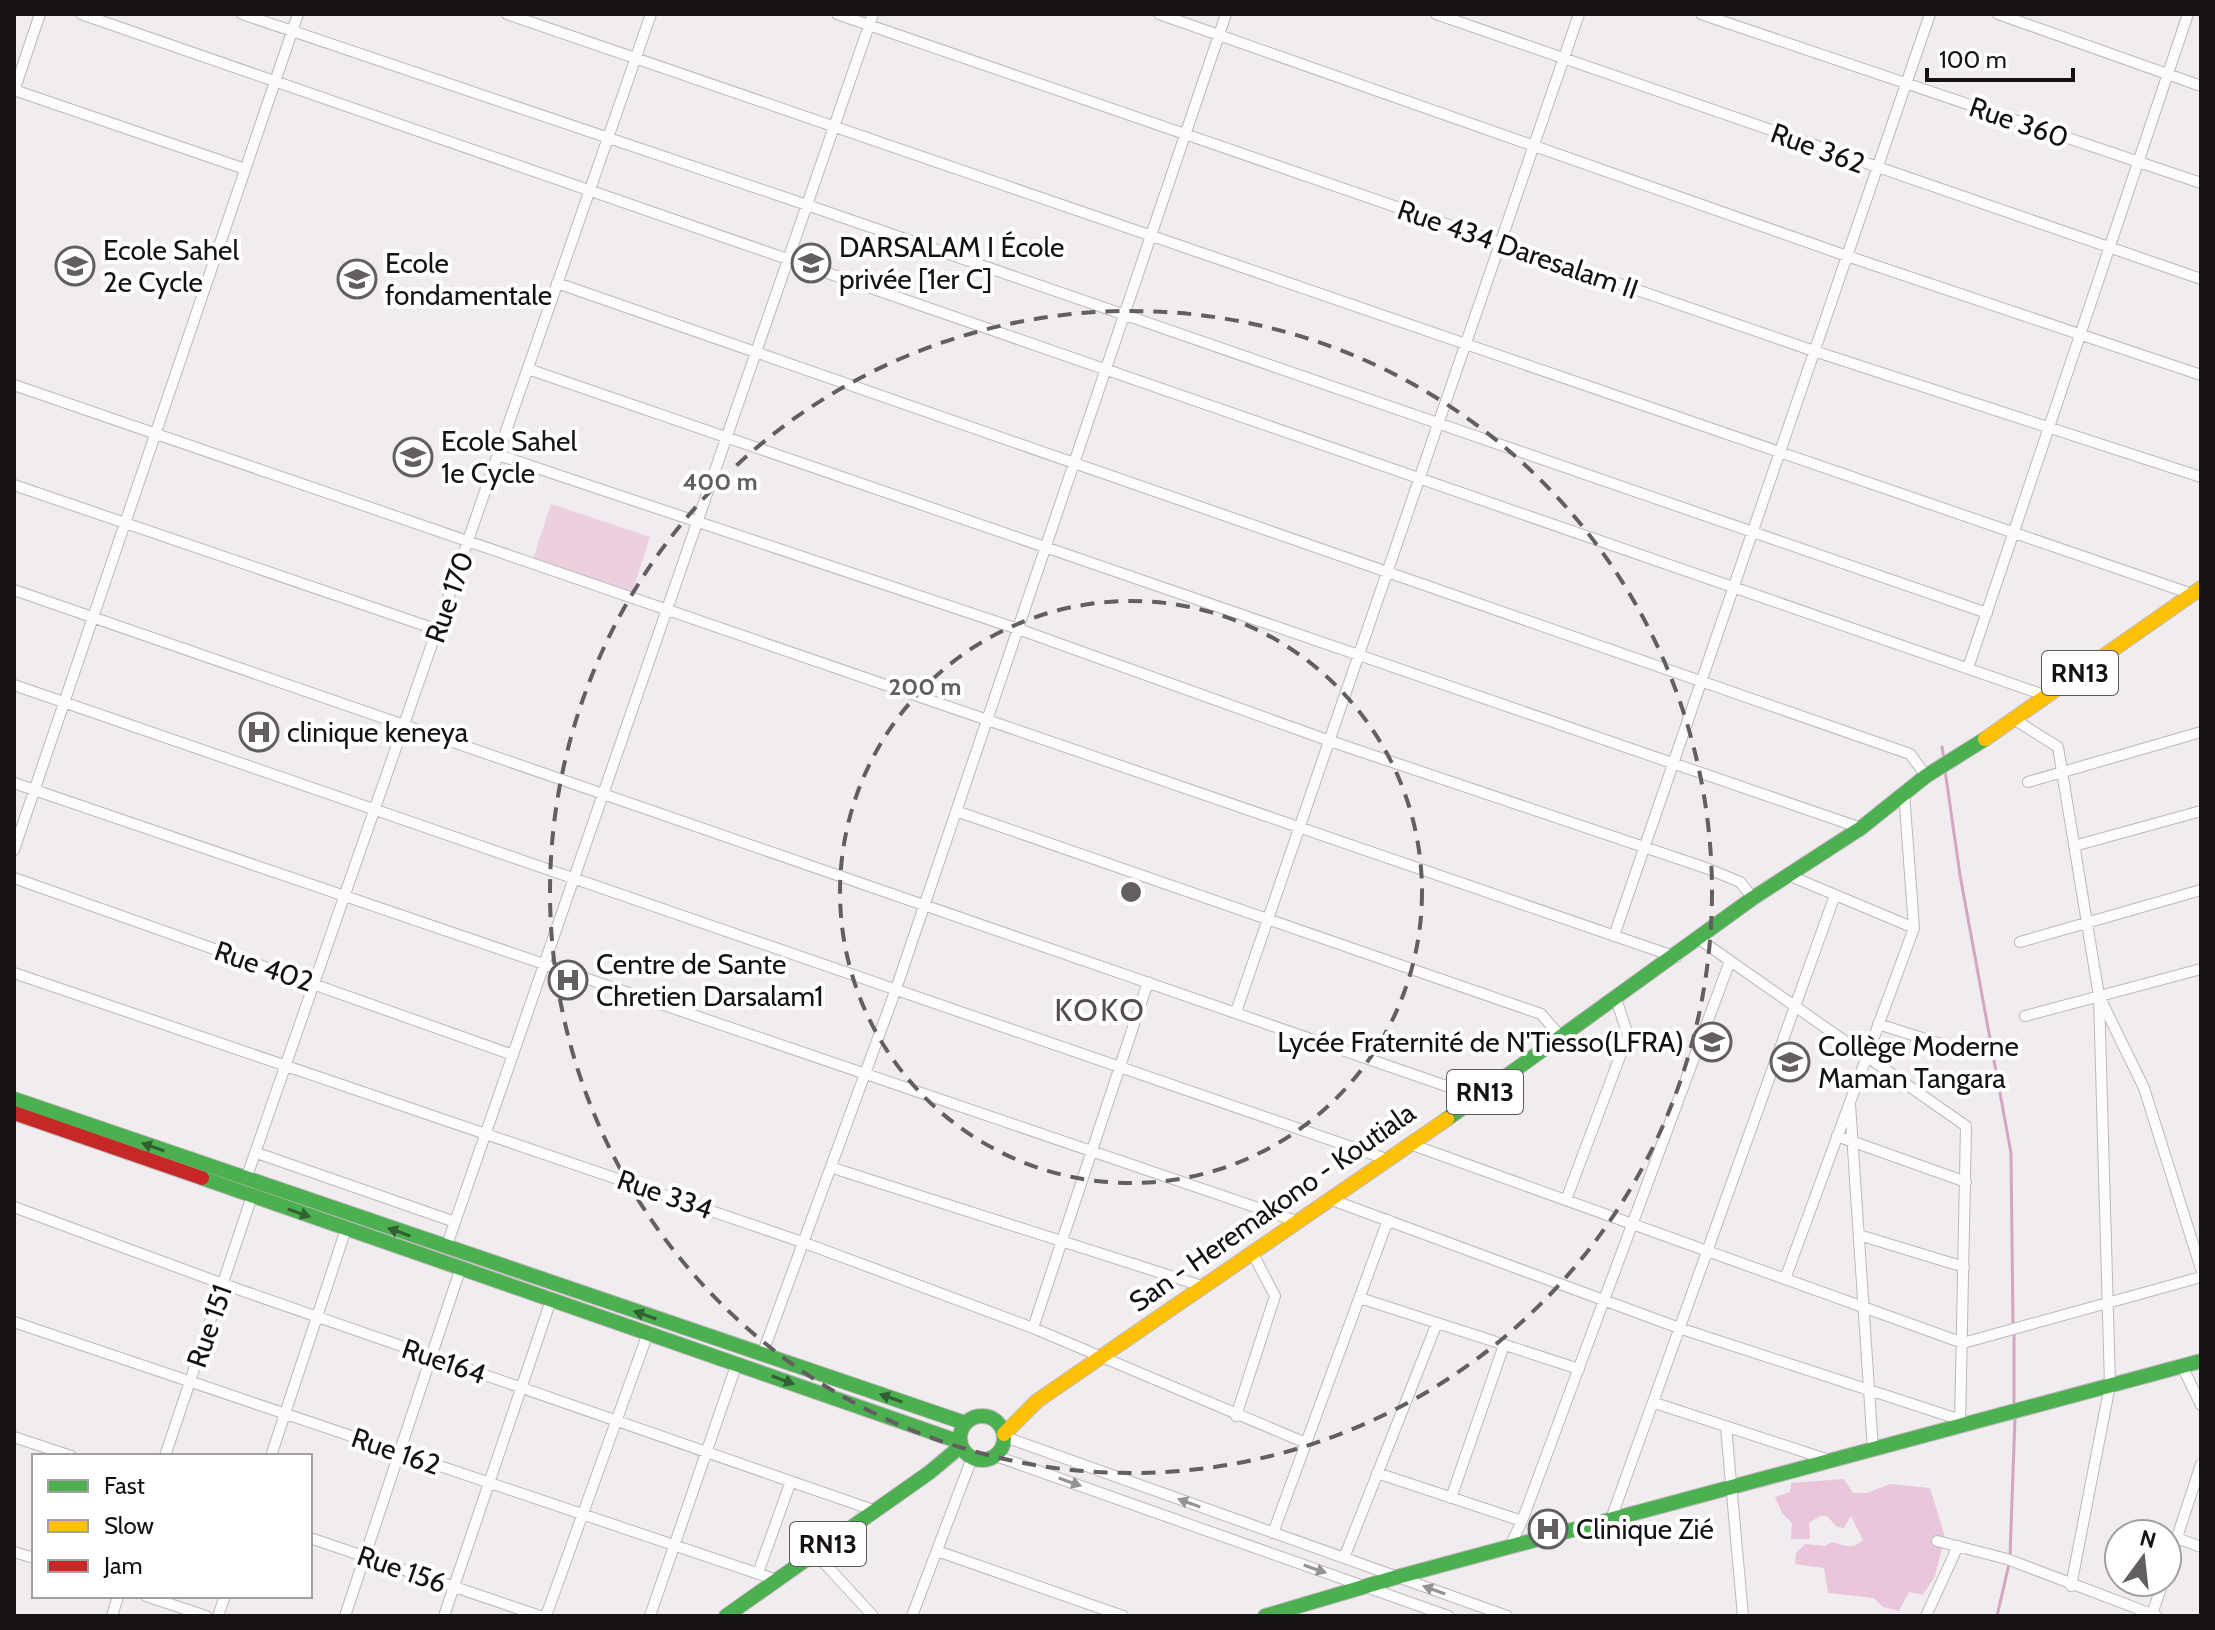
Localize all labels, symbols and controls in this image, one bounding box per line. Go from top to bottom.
scale bar [1927,32,2073,82]
text: 100 m [1939,45,2007,74]
street label: Rue 360 [1965,89,2073,155]
street label: Rue 362 [1766,115,1870,181]
street label: Rue 434 Daresalam II [1393,192,1643,306]
place label: DARSALAM I École privée [1er C] [839,230,1064,296]
place label: Ecole Sahel 2e Cycle [103,233,239,299]
school or university icon: DARSALAM I École privée [1er C] [790,242,832,284]
school or university icon: Ecole Sahel 2e Cycle [54,245,96,287]
place label: Ecole fondamentale [385,246,552,312]
school or university icon: Ecole fondamentale [336,258,378,300]
place label: Ecole Sahel 1e Cycle [441,424,577,490]
school or university icon: Ecole Sahel 1e Cycle [392,436,434,478]
text: 400 m [682,467,758,496]
street label: Rue 170 [418,547,480,647]
road number: RN13 [2042,651,2118,695]
text: 200 m [889,672,961,701]
hospital icon: clinique keneya [238,711,280,753]
place label: clinique keneya [287,715,469,749]
centre of rings [1117,878,1145,906]
street label: Rue 402 [210,933,318,999]
place label: Centre de Sante Chretien Darsalam1 [596,947,823,1013]
hospital icon: Centre de Sante Chretien Darsalam1 [547,959,589,1001]
district label: KOKO [1054,990,1146,1029]
school or university icon: Lycée Fraternité de N'Tiesso(LFRA) [1691,1021,1733,1063]
place label: Lycée Fraternité de N'Tiesso(LFRA) [1277,1025,1684,1059]
place label: Collège Moderne Maman Tangara [1818,1029,2019,1095]
school or university icon: Collège Moderne Maman Tangara [1769,1041,1811,1083]
road number: RN13 [1447,1070,1523,1114]
street label: San - Heremakono - Koutiala [1123,1095,1422,1319]
one-way arrow [141,1140,165,1152]
street label: Rue 334 [613,1162,717,1226]
one-way arrow [287,1207,311,1219]
one-way arrow [386,1225,410,1237]
street label: Rue 151 [179,1280,239,1372]
one-way arrow [633,1308,657,1321]
street label: Rue164 [398,1331,490,1391]
one-way arrow [771,1374,795,1386]
one-way arrow [879,1392,903,1404]
street label: Rue 162 [347,1420,445,1482]
legend [32,1454,312,1598]
text: Fast [104,1471,145,1500]
one-way arrow [1058,1476,1082,1489]
one-way arrow [1176,1496,1200,1508]
hospital icon: Clinique Zié [1527,1508,1569,1550]
text: Slow [104,1511,154,1540]
place label: Clinique Zié [1576,1512,1714,1546]
north arrow [2103,1518,2183,1598]
road number: RN13 [790,1522,866,1566]
text: N [2137,1524,2159,1554]
street label: Rue 156 [353,1538,451,1600]
text: Jam [103,1551,142,1580]
one-way arrow [1303,1563,1327,1575]
one-way arrow [1421,1583,1445,1596]

